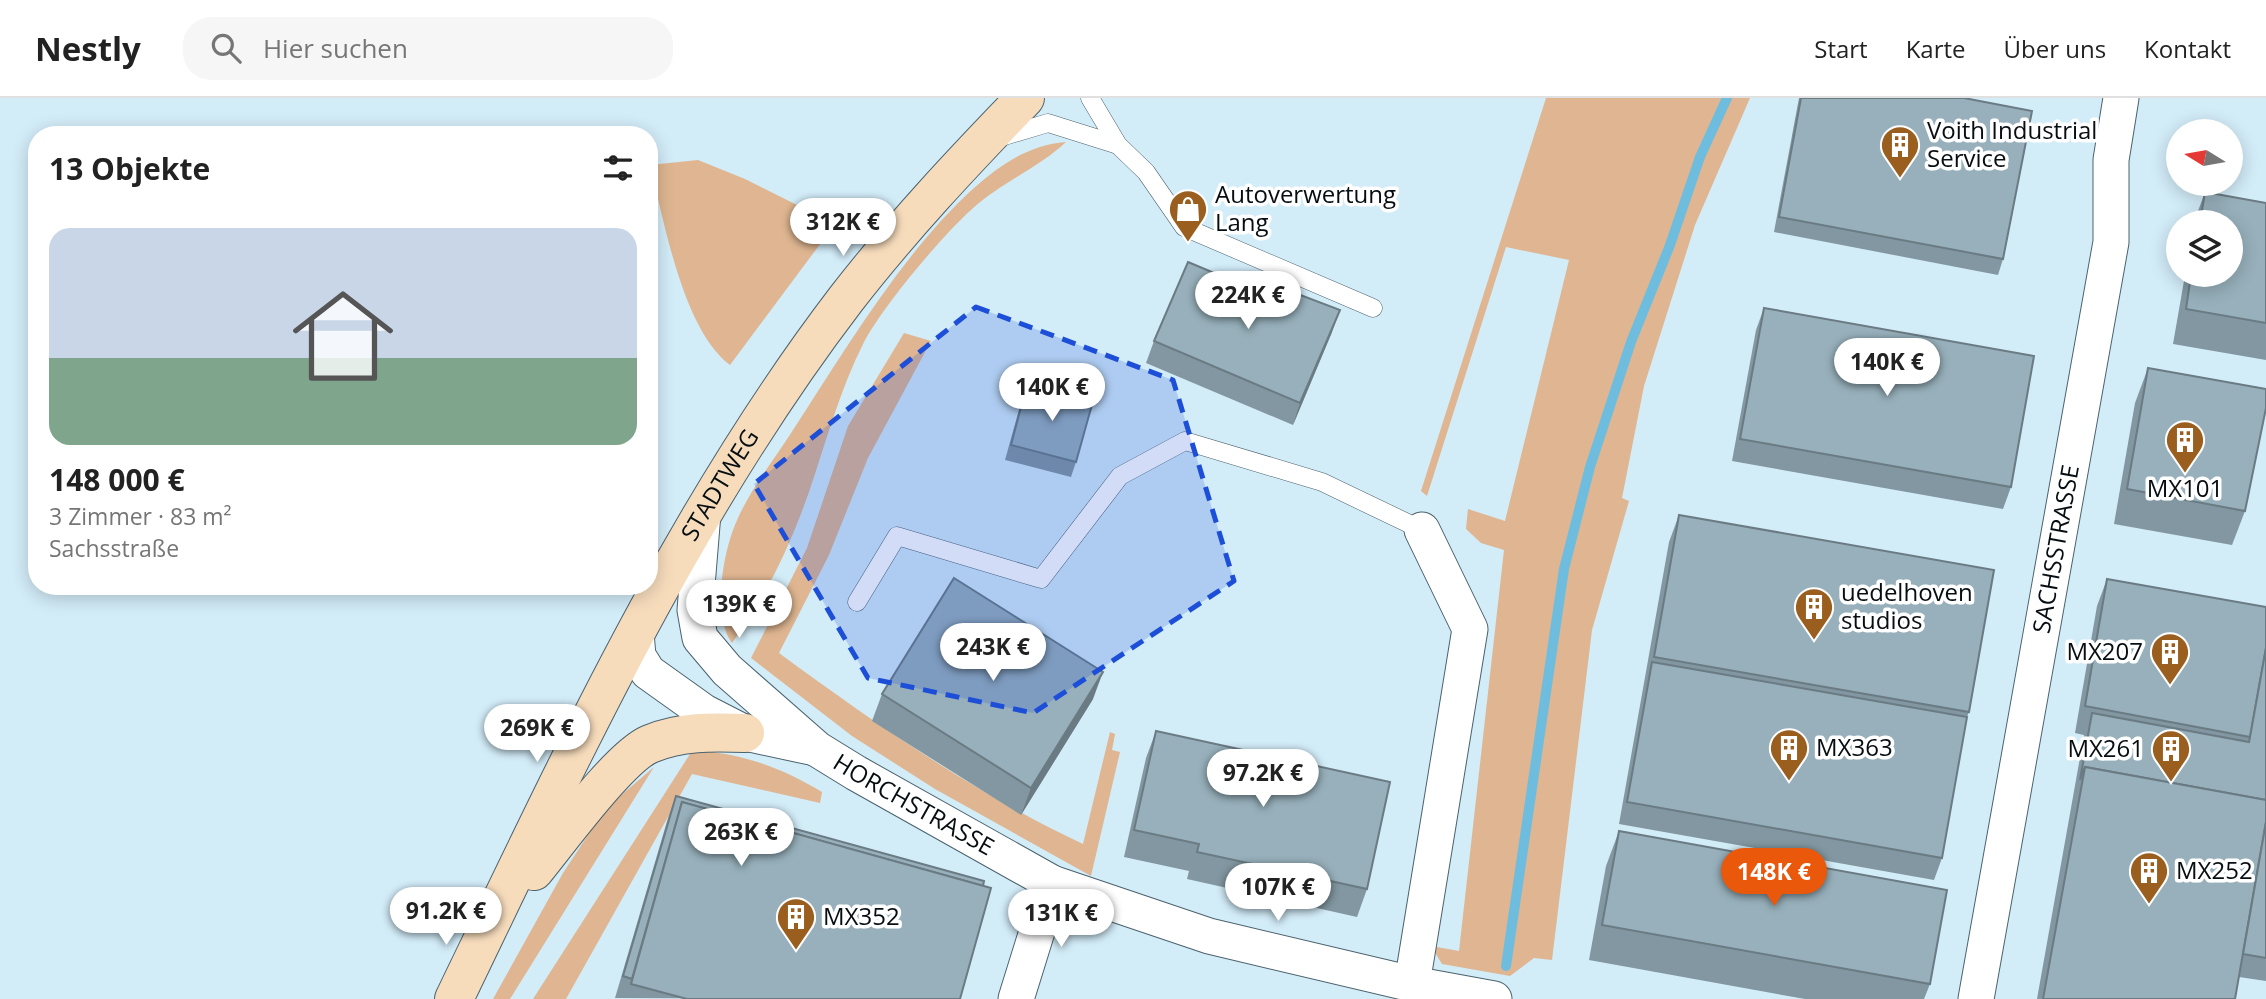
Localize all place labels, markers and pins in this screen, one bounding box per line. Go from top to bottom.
place label: Voith Industrial Service [1927,113,2097,174]
building icon: Voith Industrial Service [1879,124,1921,179]
place label: Autoverwertung Lang [1215,177,1396,238]
shop icon: Autoverwertung Lang [1167,188,1209,243]
pin: 312K € [786,198,900,258]
pin: 224K € [1191,272,1305,331]
pin: 140K € [1830,338,1944,398]
pin: 140K € [995,364,1109,423]
building icon: MX101 [2164,419,2206,474]
place label: MX101 [2147,471,2223,504]
place label: uedelhoven studios [1841,575,1973,636]
pin: 139K € [682,580,796,640]
building icon: uedelhoven studios [1793,586,1835,641]
pin: 243K € [936,624,1050,683]
building icon: MX207 [2149,631,2191,686]
place label: MX207 [2066,634,2143,667]
pin: 269K € [480,704,594,764]
building icon: MX363 [1768,727,1810,782]
building icon: MX261 [2150,728,2192,783]
place label: MX363 [1816,730,1893,763]
place label: MX261 [2067,731,2144,764]
pin: 97.2K € [1198,750,1328,809]
pin: 263K € [684,808,798,868]
pin: 148K € [1717,848,1831,908]
building icon: MX252 [2128,850,2170,905]
place label: MX252 [2176,853,2253,886]
pin: 107K € [1221,864,1335,923]
pin: 91.2K € [381,888,511,947]
pin: 131K € [1004,890,1118,949]
building icon: MX352 [775,896,817,951]
place label: MX352 [823,899,900,932]

